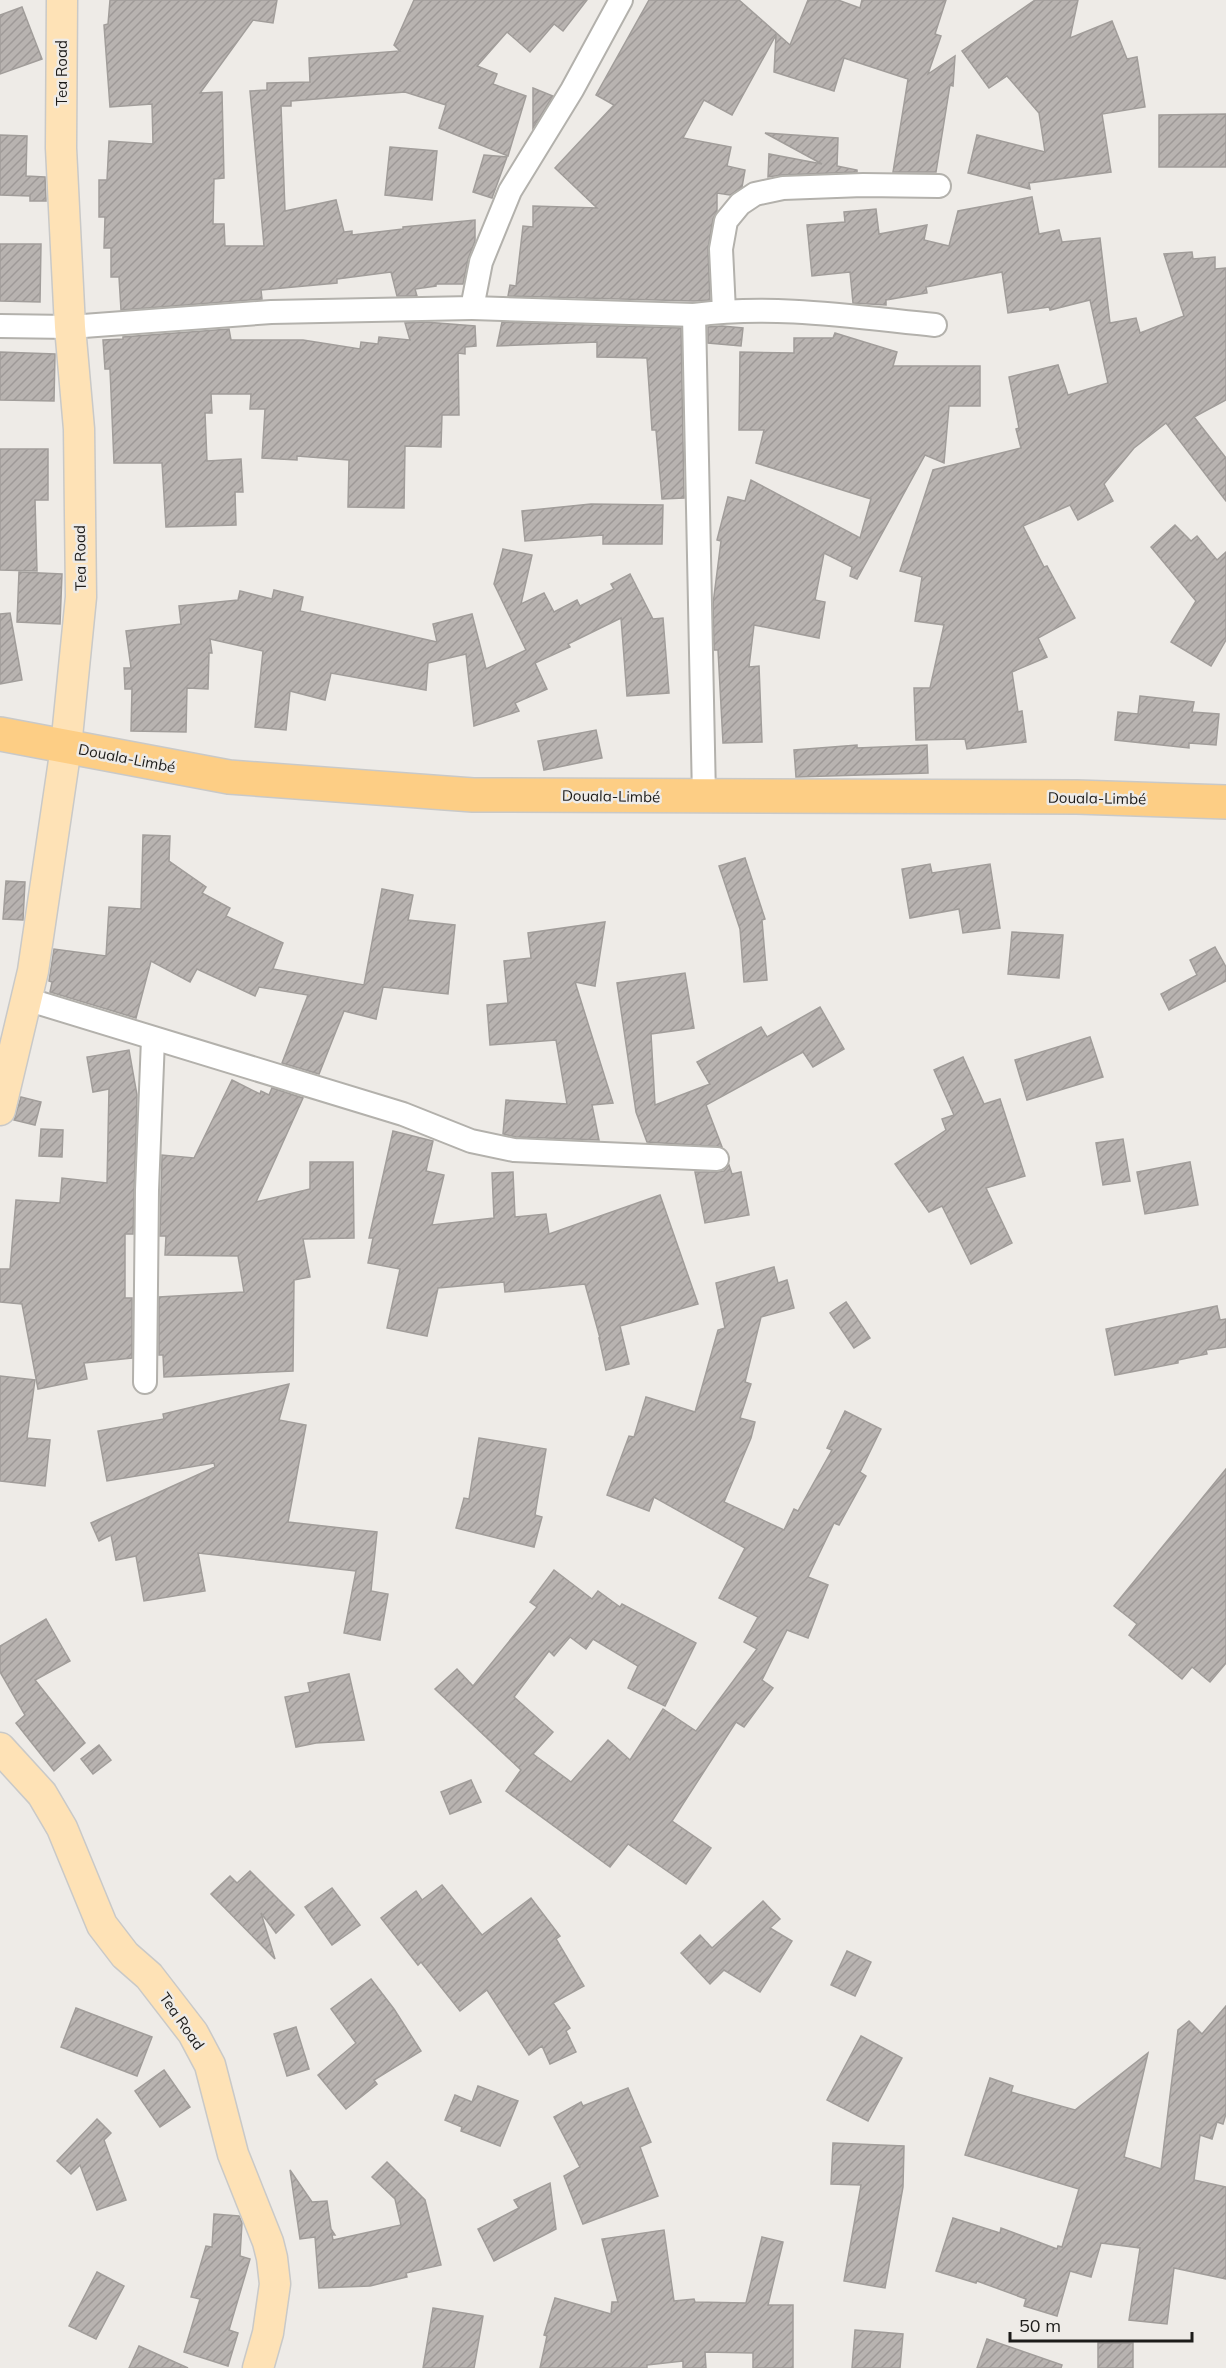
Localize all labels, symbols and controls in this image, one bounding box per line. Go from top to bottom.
street label: Tea Road [52,40,71,106]
street label: Tea Road [70,525,90,591]
street label: Douala-Limbé [77,739,177,777]
street label: Douala-Limbé [562,786,660,806]
street label: Douala-Limbé [1048,788,1146,808]
street label: Tea Road [155,1989,209,2053]
scale bar [1010,2305,1192,2343]
text: 50 m [1019,2314,1061,2337]

